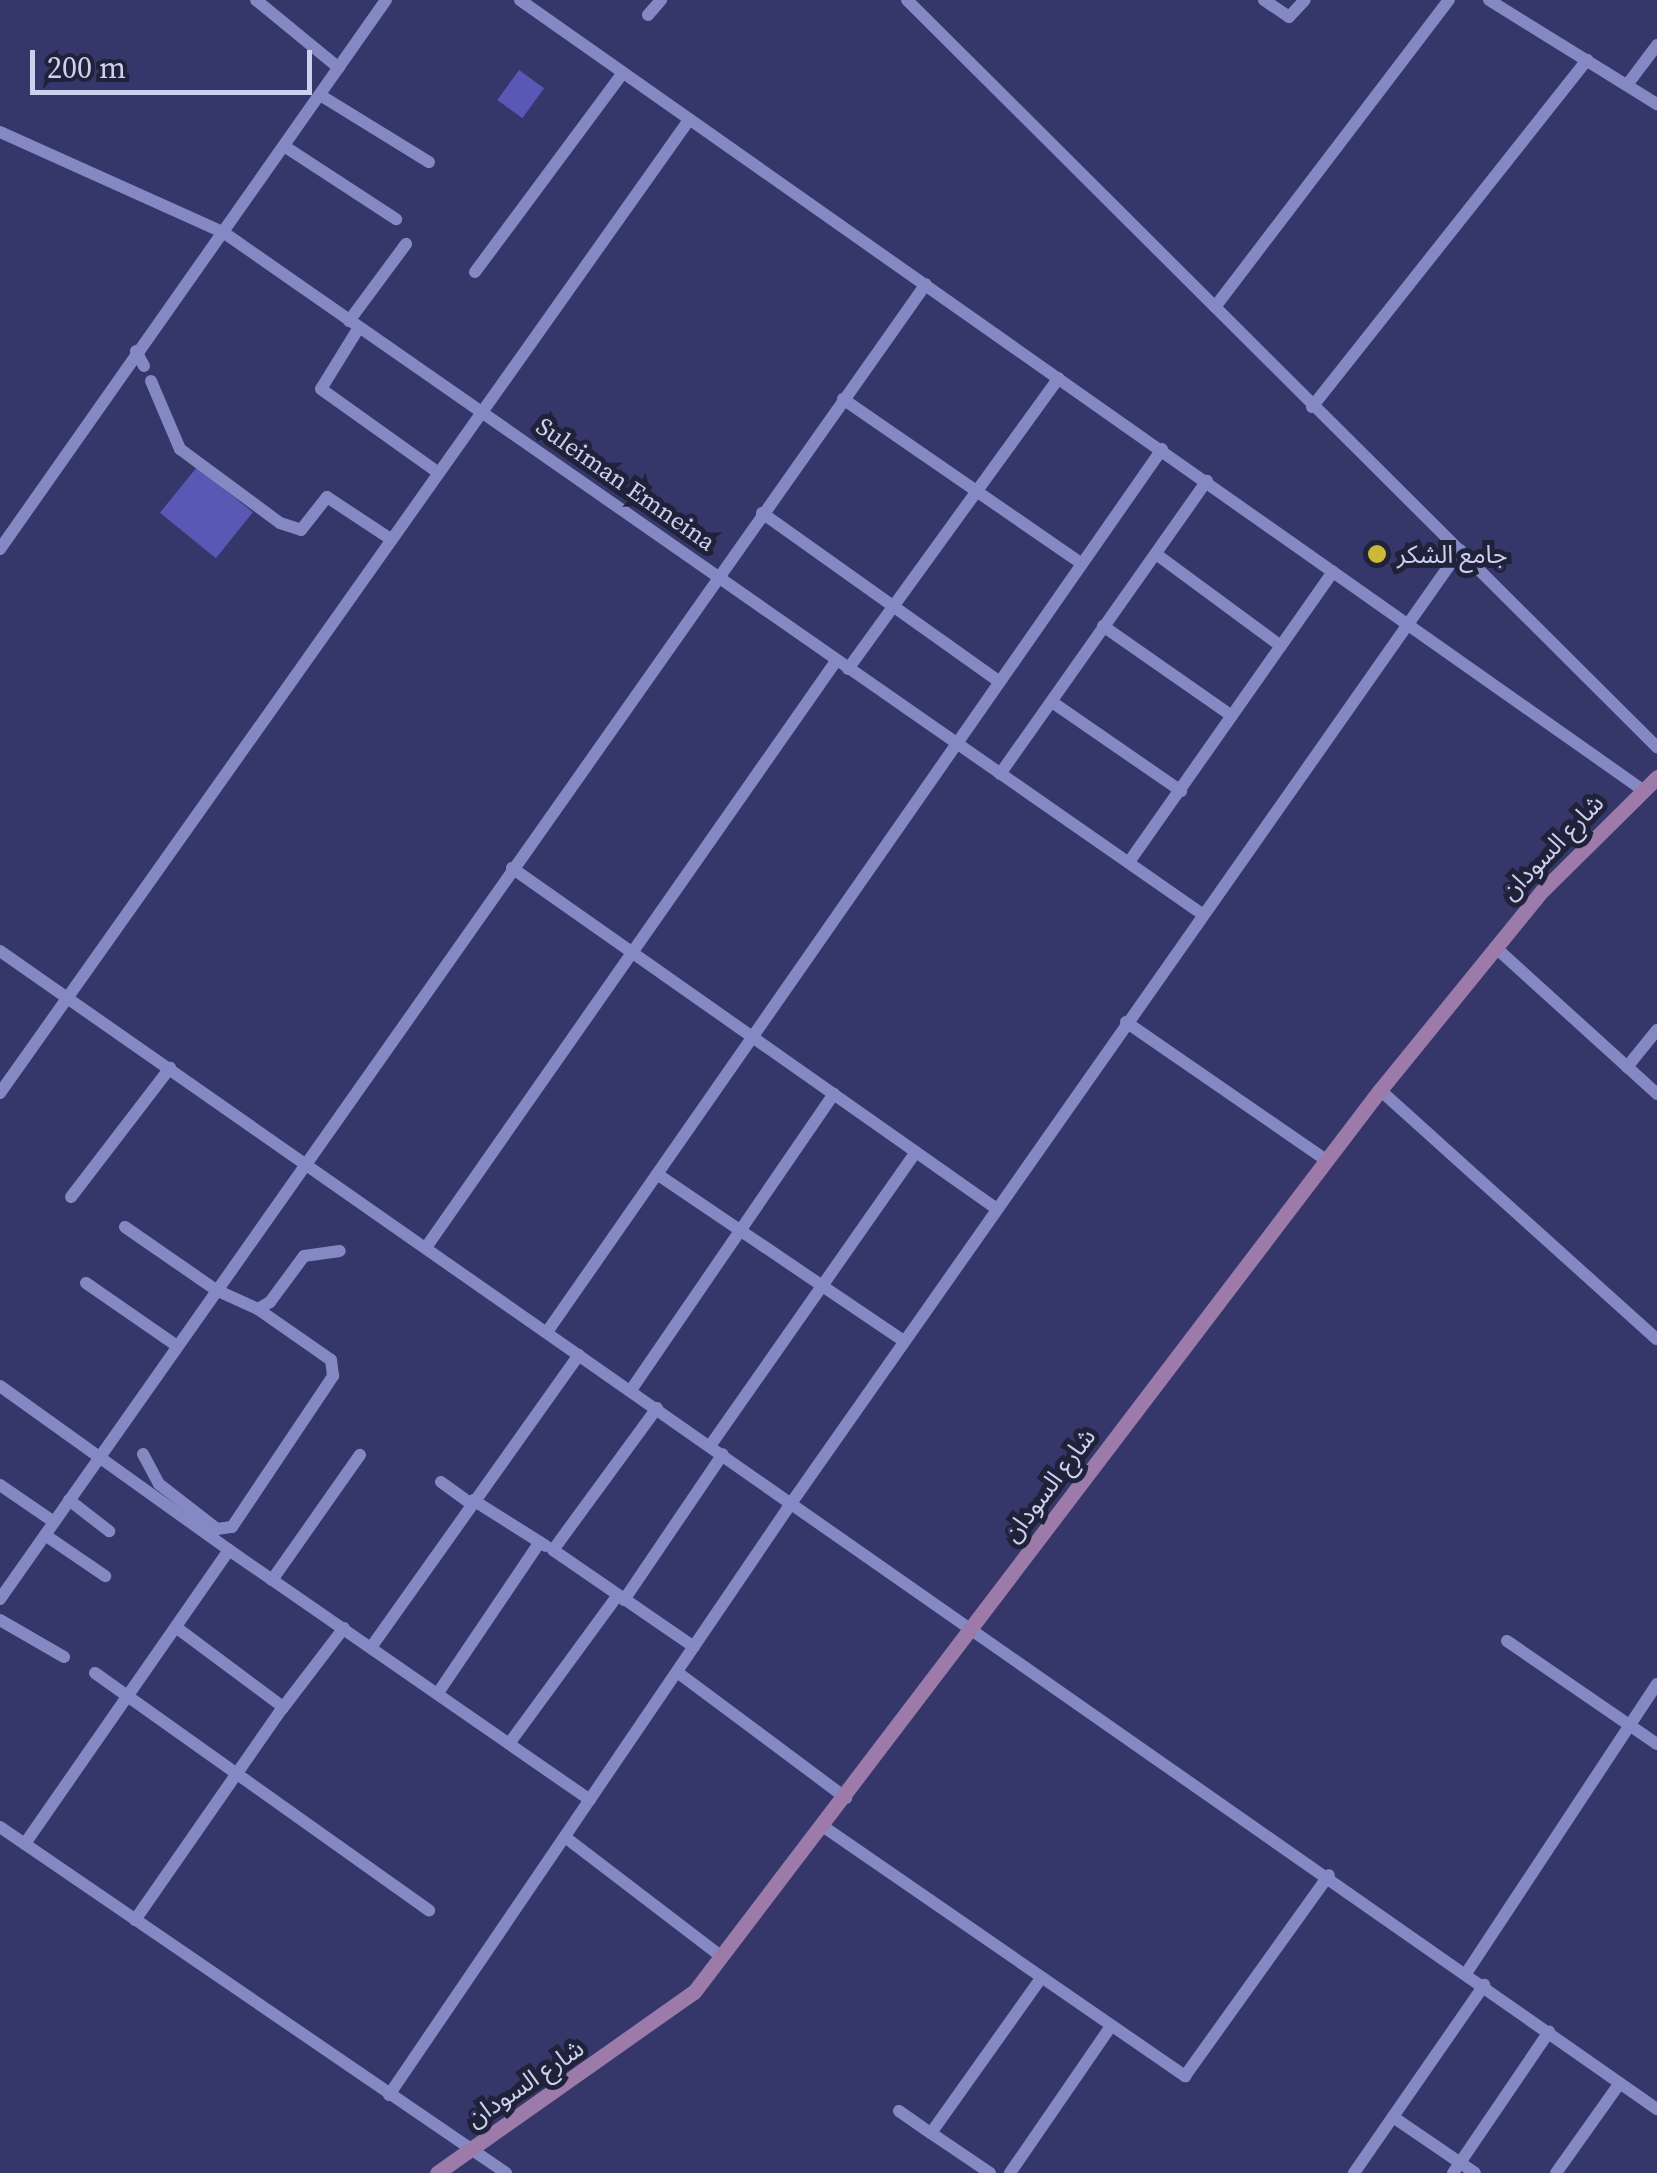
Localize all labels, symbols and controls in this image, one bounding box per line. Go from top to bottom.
scale bar [35,30,318,92]
text: 200 m [47,47,126,88]
street label: Suleiman Emneina [531,411,721,557]
place label: جامع الشكر [1397,539,1508,569]
marker: جامع الشكر [1366,543,1388,565]
street label: شارع السودان [1494,788,1610,906]
street label: شارع السودان [996,1422,1102,1548]
street label: شارع السودان [461,2033,589,2133]

